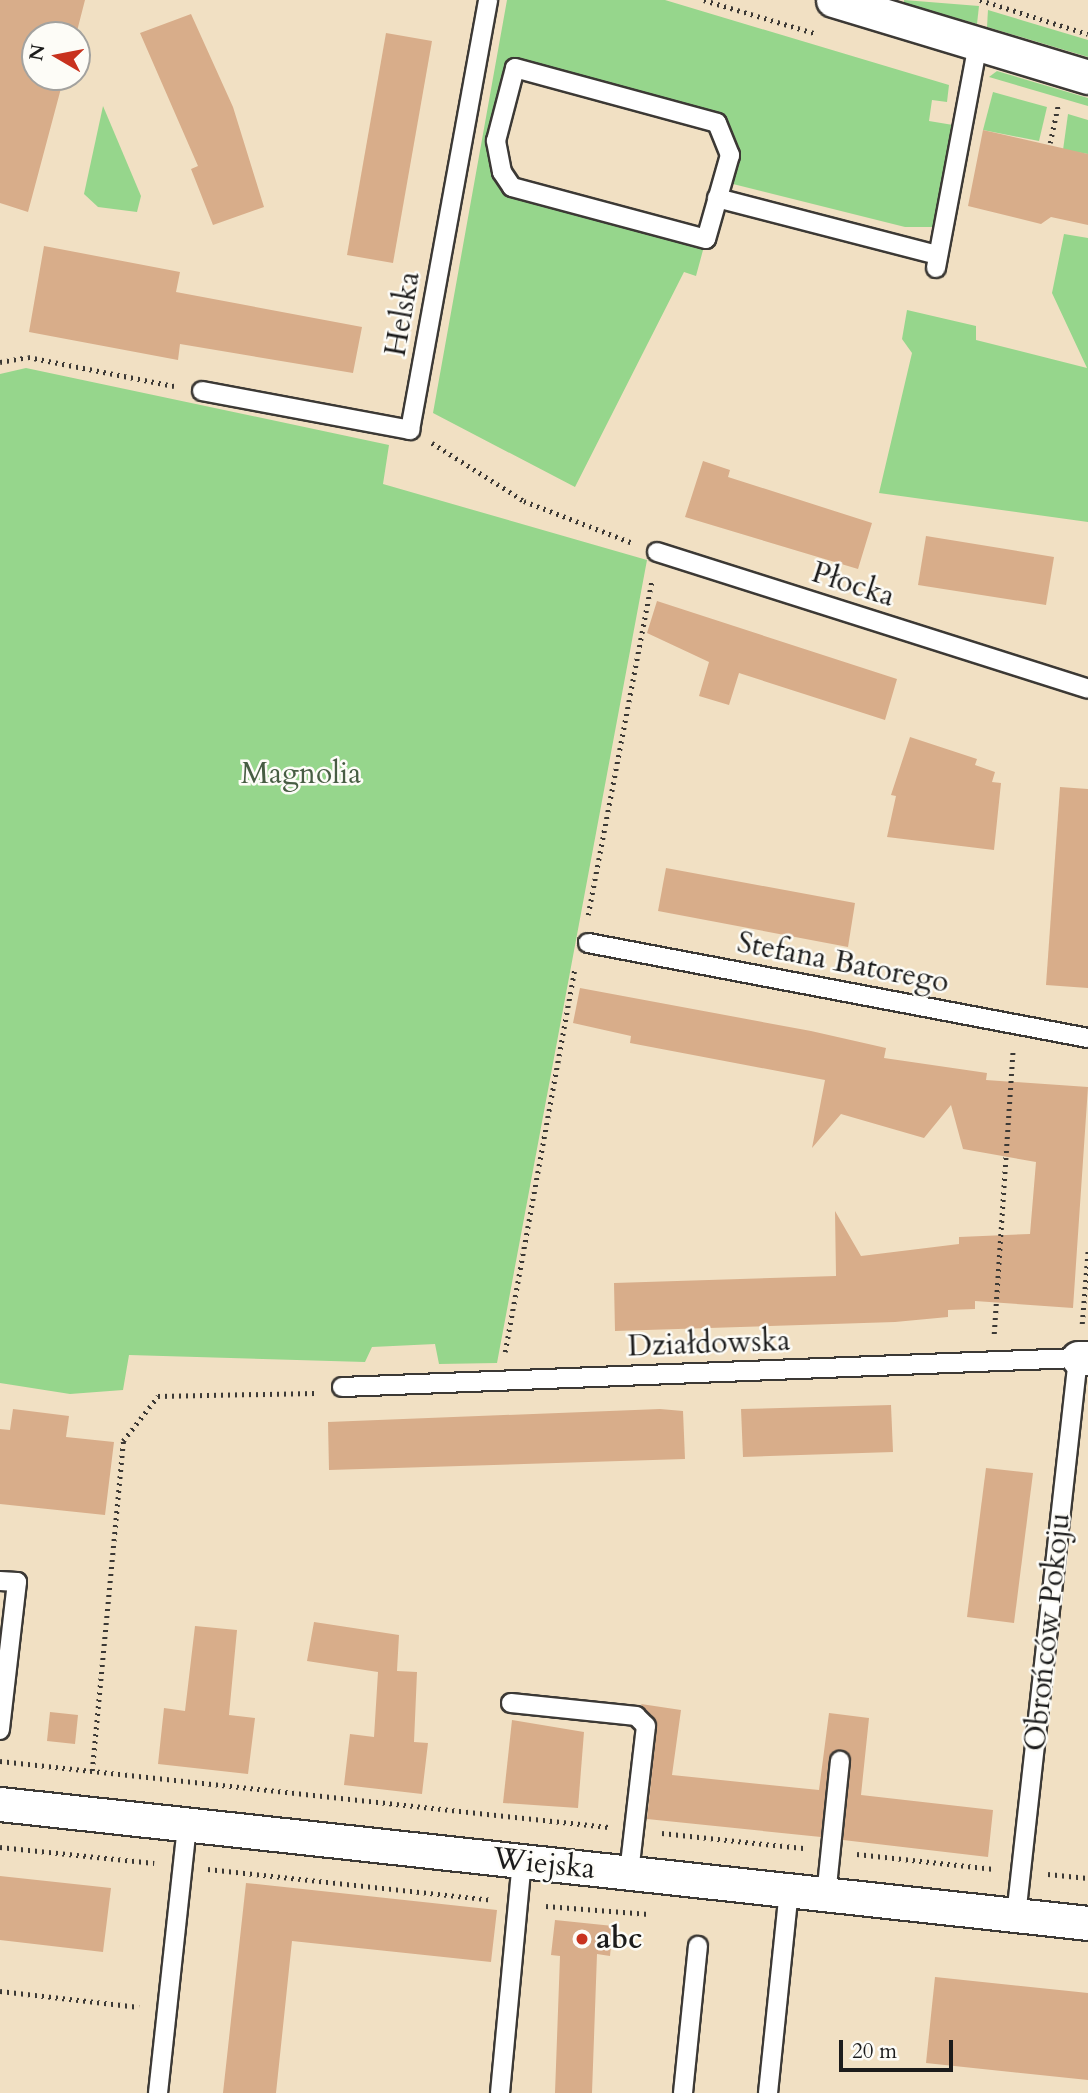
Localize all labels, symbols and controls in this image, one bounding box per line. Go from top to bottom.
north arrow [21,21,91,91]
text: N [23,42,52,63]
street label: Helska [378,269,428,359]
street label: Płocka [807,555,899,615]
park label: Magnolia [241,756,361,792]
street label: Stefana Batorego [734,925,952,1001]
street label: Działdowska [627,1323,791,1365]
street label: Obrońców Pokoju [1018,1511,1078,1753]
street label: Wiejska [491,1841,597,1887]
place label: abc [596,1921,643,1957]
marker: abc [574,1931,590,1947]
scale bar [843,2026,957,2070]
text: 20 m [852,2037,897,2066]

